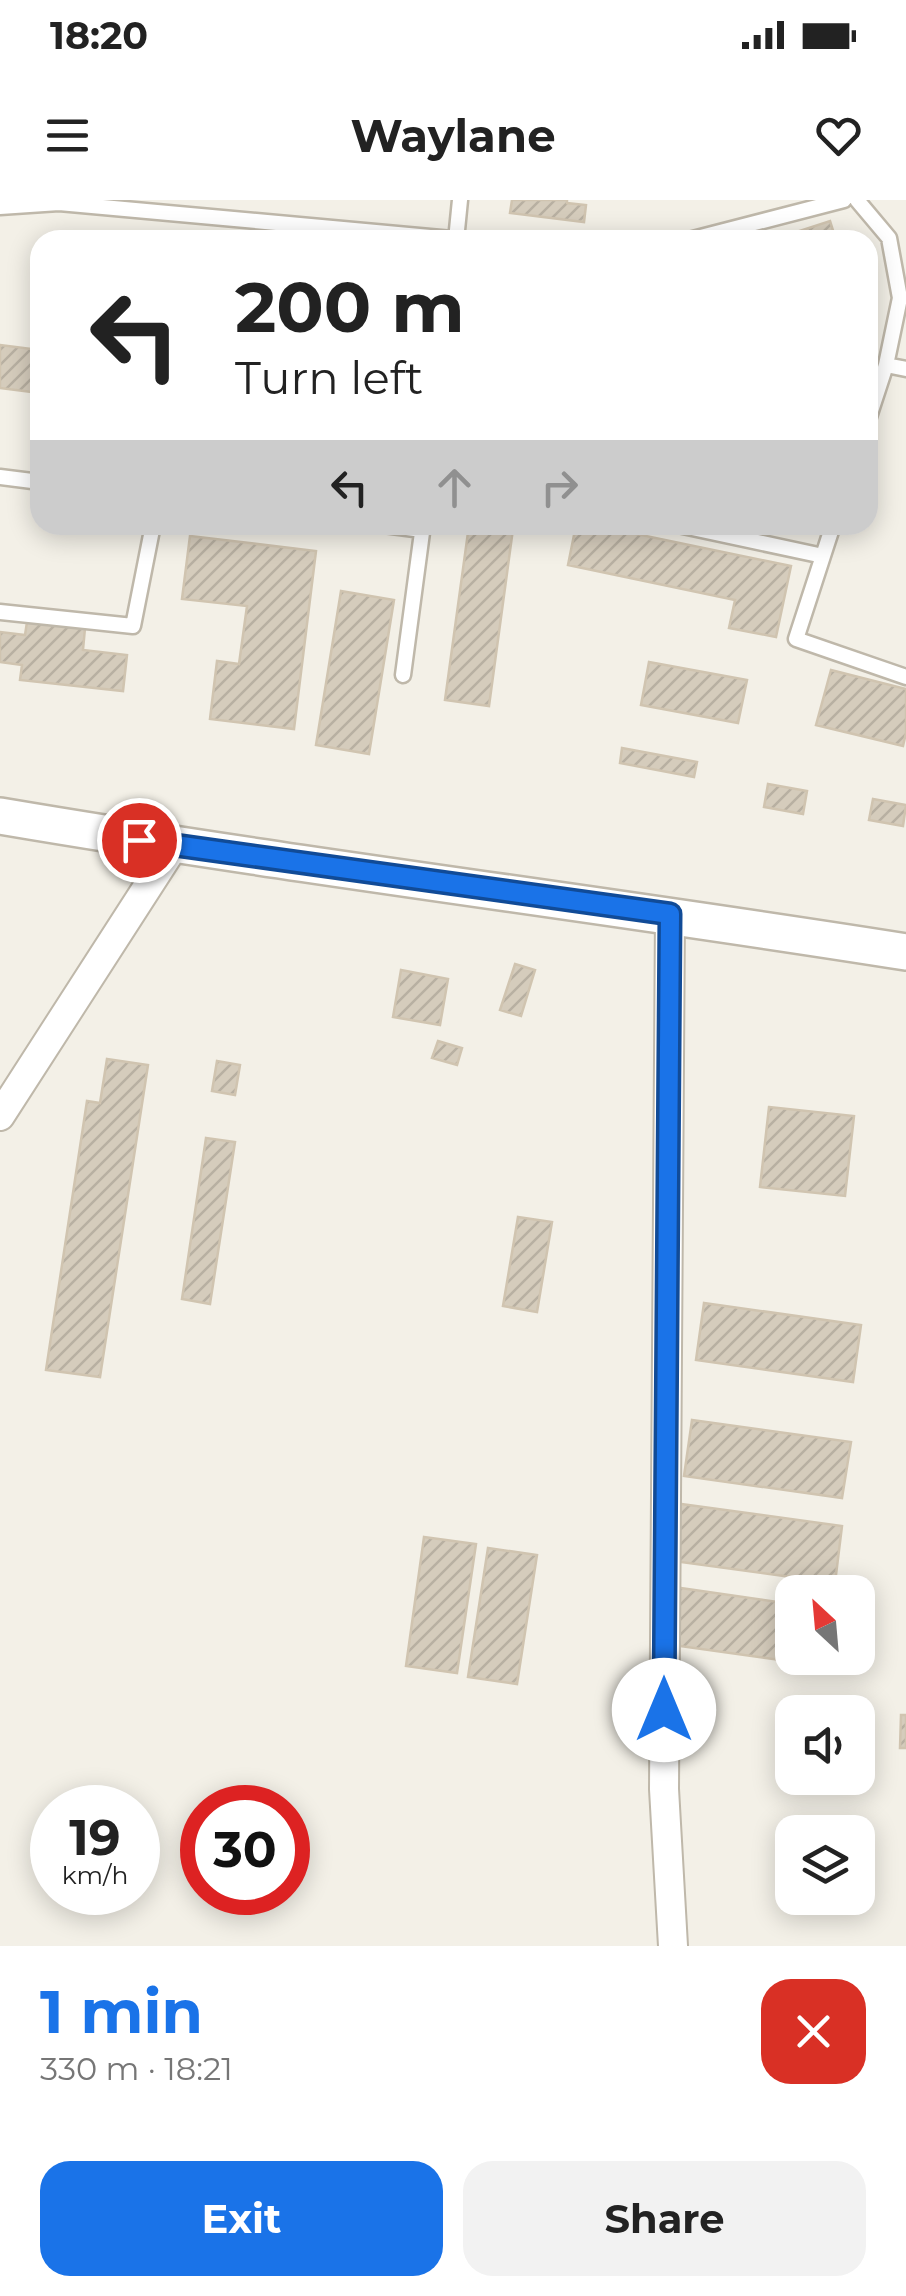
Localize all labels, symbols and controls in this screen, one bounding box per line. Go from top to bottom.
text: 18:20 [50,12,148,59]
icon: menu [40,108,95,163]
text: Waylane [350,108,556,163]
icon: heart [811,108,866,163]
text: 200 m [235,264,465,350]
icon: left [70,270,200,400]
text: Turn left [235,350,423,405]
icon: left [322,460,377,515]
icon: ahead [427,460,482,515]
icon: right [532,460,587,515]
pin [97,798,182,883]
icon: arrive [112,813,167,868]
north arrow [775,1575,875,1675]
map controls [775,1575,875,1915]
position arrow [612,1658,716,1762]
button: sound [775,1695,875,1795]
speed limit sign: 30 [180,1785,310,1915]
text: 19 [69,1807,121,1868]
button: layers [775,1815,875,1915]
text: km/h [62,1860,128,1890]
text: 1 min [40,1975,203,2048]
button: close [761,1979,866,2084]
text: 330 m · 18:21 [40,2049,233,2088]
button: Exit [40,2161,443,2276]
button: Share [463,2161,866,2276]

